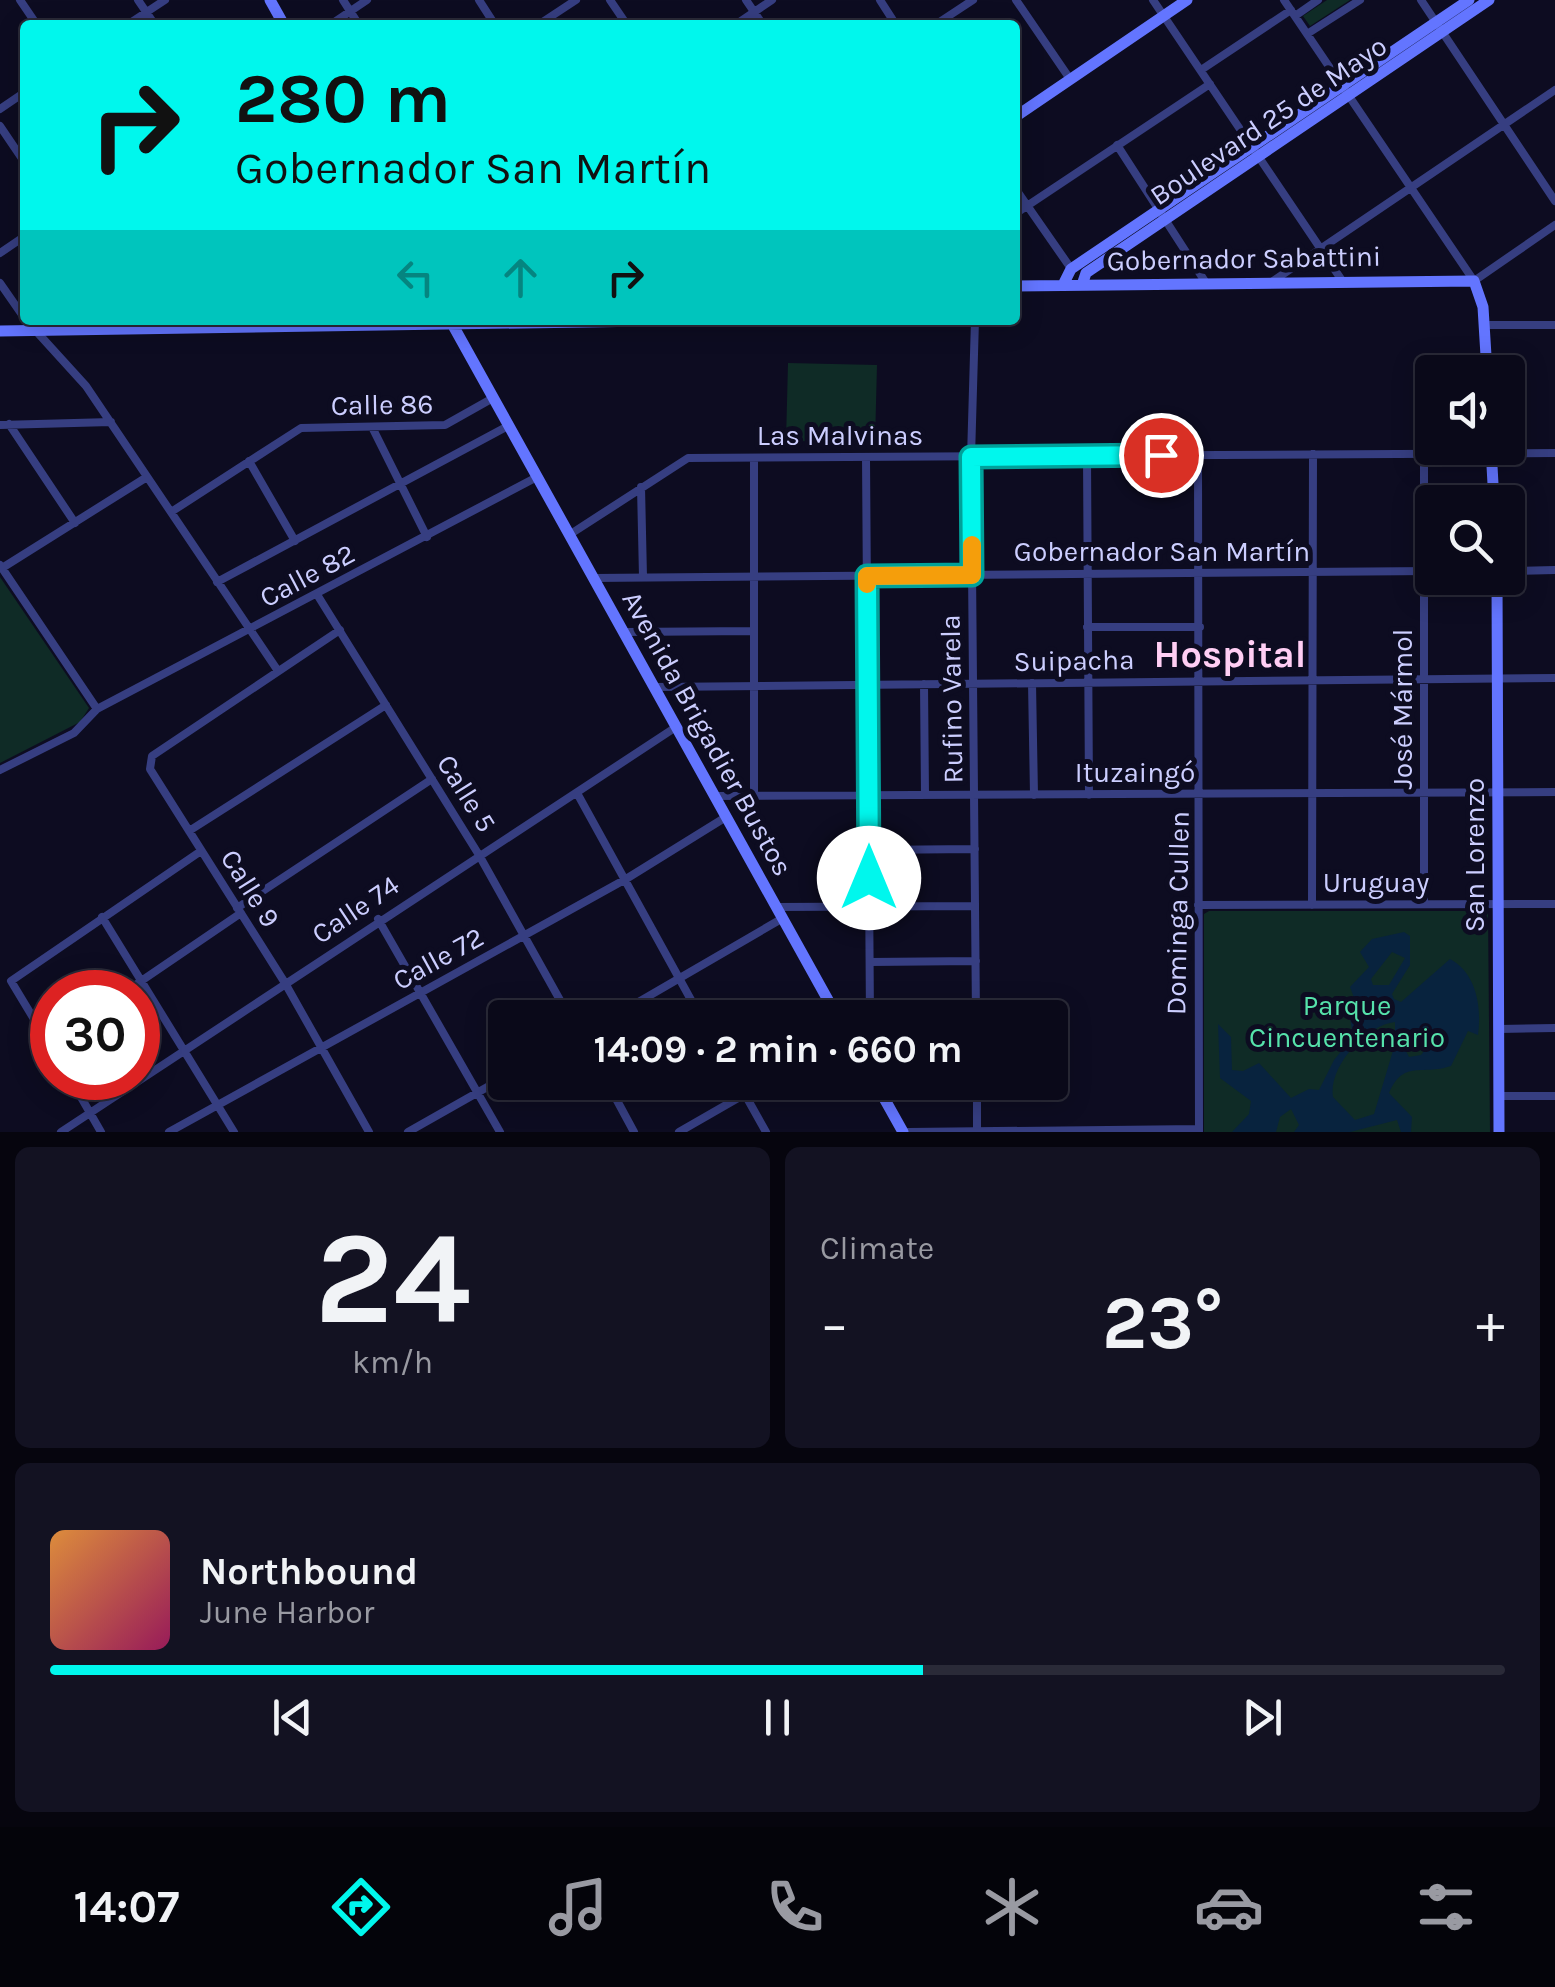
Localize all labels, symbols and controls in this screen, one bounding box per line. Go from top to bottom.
street label: Boulevard 25 de Mayo [1144,29,1393,212]
text: 280 m [235,58,451,140]
icon: right [70,60,200,190]
text: Gobernador San Martín [235,142,711,194]
street label: Gobernador Sabattini [1107,240,1381,277]
icon: left [388,250,443,305]
icon: ahead [493,250,548,305]
icon: right [598,250,653,305]
map controls [1415,355,1525,595]
button: sound [1415,355,1525,465]
street label: Calle 86 [330,387,434,422]
pin [1119,413,1204,498]
street label: Las Malvinas [757,419,923,452]
icon: arrive [1134,428,1189,483]
button: search [1415,485,1525,595]
street label: Gobernador San Martín [1014,535,1310,568]
street label: Calle 82 [254,537,360,614]
street label: Avenida Brigadier Bustos [615,585,800,881]
street label: Rufino Varela [934,614,969,784]
street label: José Mármol [1386,629,1419,789]
district label: Hospital [1154,632,1306,677]
street label: Suipacha [1013,643,1135,678]
street label: Calle 5 [430,748,503,838]
street label: Ituzaingó [1075,756,1195,789]
street label: San Lorenzo [1458,778,1491,932]
street label: Dominga Cullen [1159,811,1196,1015]
position arrow [817,826,921,930]
street label: Calle 9 [214,843,287,933]
street label: Uruguay [1323,866,1429,899]
street label: Calle 74 [305,868,405,951]
street label: Calle 72 [387,920,489,997]
speed limit sign: 30 [30,970,160,1100]
park label: Parque Cincuentenario [1249,989,1445,1054]
text: 14:09 · 2 min · 660 m [593,1027,963,1072]
text: 24 [314,1203,471,1355]
text: Climate [820,1230,934,1267]
text: 23° [1102,1279,1223,1367]
text: − [820,1292,849,1356]
text: + [1476,1292,1505,1356]
text: km/h [352,1344,433,1381]
text: Northbound [200,1549,418,1594]
text: June Harbor [200,1594,374,1631]
icon: previous [265,1690,320,1745]
icon: pause [750,1690,805,1745]
icon: next [1235,1690,1290,1745]
icon: directions [326,1872,396,1942]
icon: music [543,1872,613,1942]
icon: phone [760,1872,830,1942]
icon: climate [977,1872,1047,1942]
icon: car [1194,1872,1264,1942]
icon: filters [1411,1872,1481,1942]
text: 14:07 [74,1881,179,1933]

